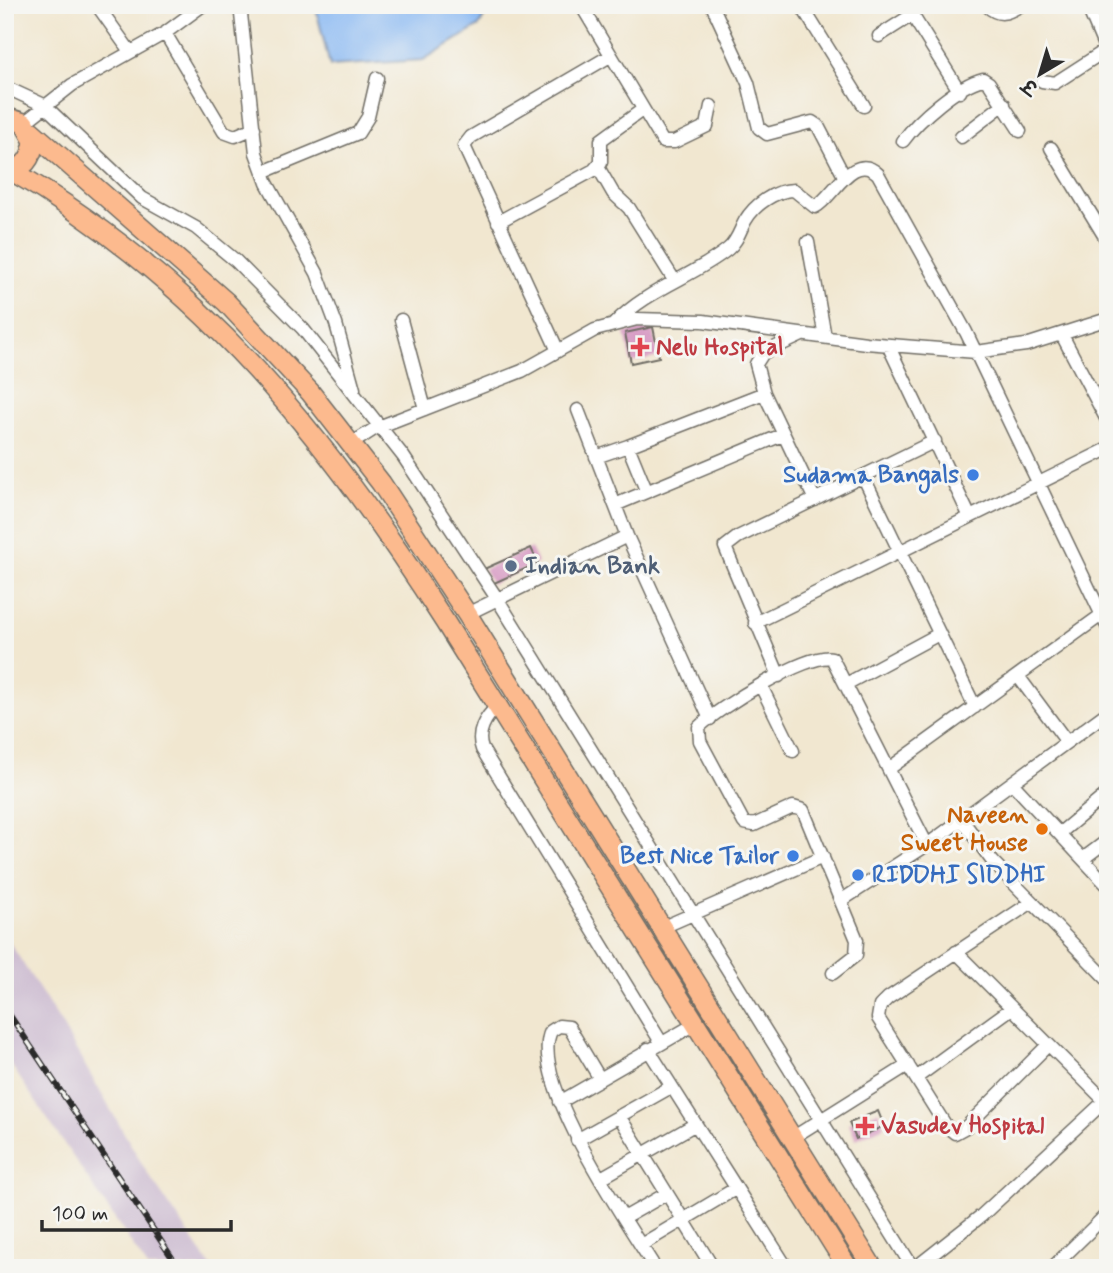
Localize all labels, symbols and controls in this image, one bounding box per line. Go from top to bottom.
north arrow [1004,38,1074,108]
text: उ [1016,71,1045,101]
place label: Nelu Hospital [656,332,784,363]
marker: Nelu Hospital [630,337,650,357]
place label: Sudama Bangals [783,460,959,494]
marker: Sudama Bangals [965,467,981,483]
place label: Indian Bank [525,551,660,582]
marker: Indian Bank [503,558,519,574]
place label: Naveen Sweet House [901,800,1028,859]
marker: Naveen Sweet House [1034,821,1050,837]
place label: Best Nice Tailor [620,841,780,872]
marker: Best Nice Tailor [785,848,801,864]
place label: RIDDHI SIDDHI [872,860,1046,891]
marker: RIDDHI SIDDHI [850,867,866,883]
place label: Vasudev Hospital [881,1111,1044,1142]
marker: Vasudev Hospital [855,1116,875,1136]
scale bar [42,1189,231,1233]
text: 100 m [52,1200,108,1228]

